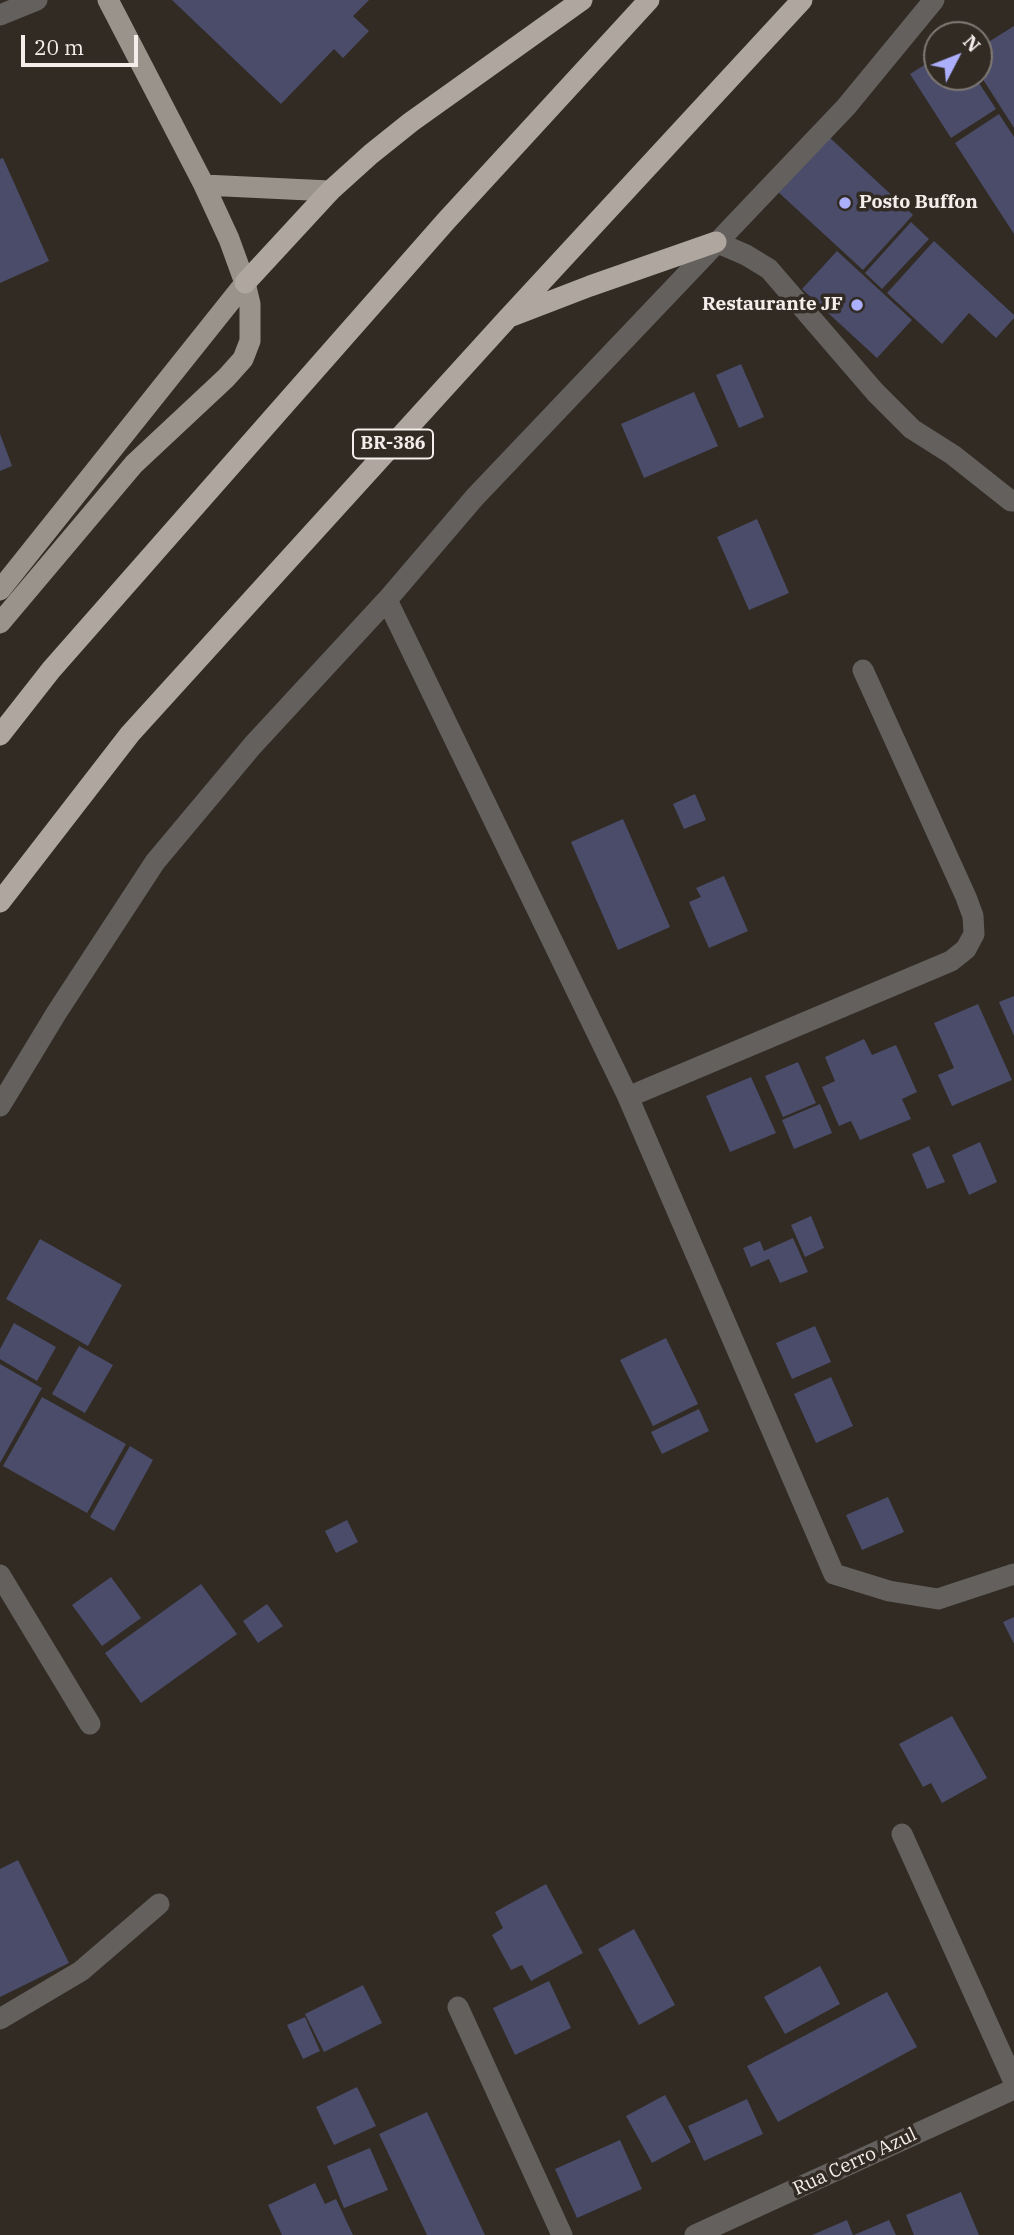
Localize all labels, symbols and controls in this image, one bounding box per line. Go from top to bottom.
scale bar [24,21,142,65]
north arrow [923,21,993,91]
text: N [958,30,986,57]
text: 20 m [34,33,84,61]
place label: Posto Buffon [859,192,978,214]
marker: Posto Buffon [837,195,853,211]
place label: Restaurante JF [702,294,843,316]
marker: Restaurante JF [849,297,865,313]
road number: BR-386 [353,430,433,458]
street label: Rua Cerro Azul [789,2123,921,2201]

